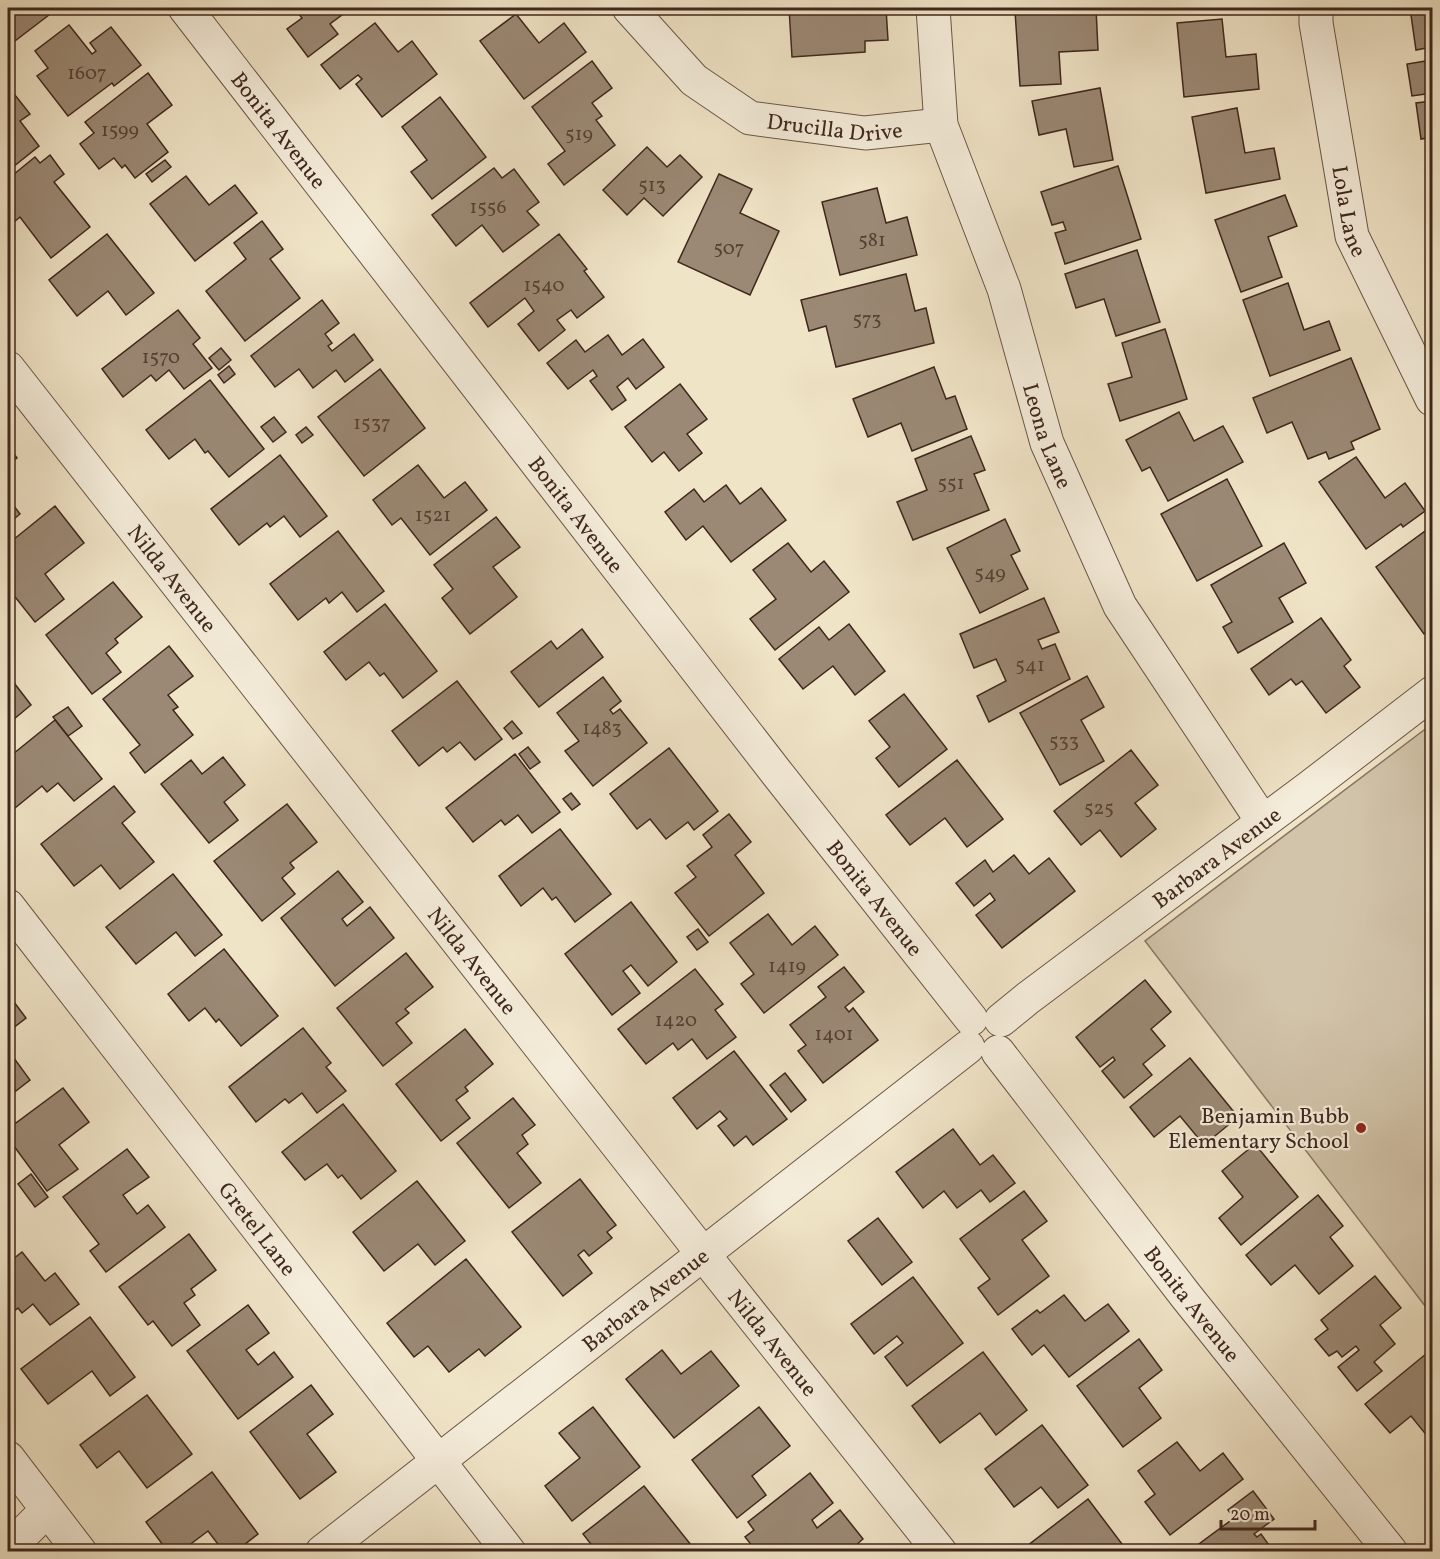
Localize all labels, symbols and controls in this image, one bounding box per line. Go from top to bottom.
house number: 1607 [67,60,107,88]
street label: Bonita Avenue [222,66,332,196]
street label: Drucilla Drive [765,107,904,151]
house number: 1599 [101,117,139,145]
house number: 519 [565,121,593,149]
street label: Lola Lane [1322,163,1373,263]
house number: 513 [638,172,666,200]
house number: 1556 [469,194,507,222]
house number: 581 [858,227,886,255]
house number: 507 [714,235,744,263]
house number: 1540 [524,272,564,300]
house number: 573 [853,306,881,334]
house number: 1570 [142,344,180,372]
street label: Leona Lane [1013,380,1079,494]
house number: 1537 [353,410,391,438]
street label: Bonita Avenue [519,451,630,581]
house number: 551 [938,470,965,498]
house number: 1521 [415,502,451,530]
street label: Nilda Avenue [119,519,223,640]
house number: 549 [974,560,1006,588]
house number: 541 [1015,652,1045,680]
house number: 1483 [582,715,622,743]
house number: 533 [1049,728,1079,756]
house number: 525 [1084,795,1114,823]
street label: Barbara Avenue [1147,801,1289,918]
street label: Bonita Avenue [818,835,929,964]
street label: Nilda Avenue [419,902,523,1022]
house number: 1419 [768,953,806,981]
house number: 1420 [655,1007,697,1035]
house number: 1401 [814,1021,854,1049]
place label: Benjamin Bubb Elementary School [1168,1102,1349,1158]
marker: Benjamin Bubb Elementary School [1354,1121,1368,1135]
street label: Gretel Lane [210,1176,302,1284]
street label: Bonita Avenue [1135,1240,1246,1370]
street label: Barbara Avenue [577,1242,717,1361]
street label: Nilda Avenue [719,1284,824,1404]
scale bar [1221,1493,1316,1531]
text: 20 m [1230,1503,1270,1528]

